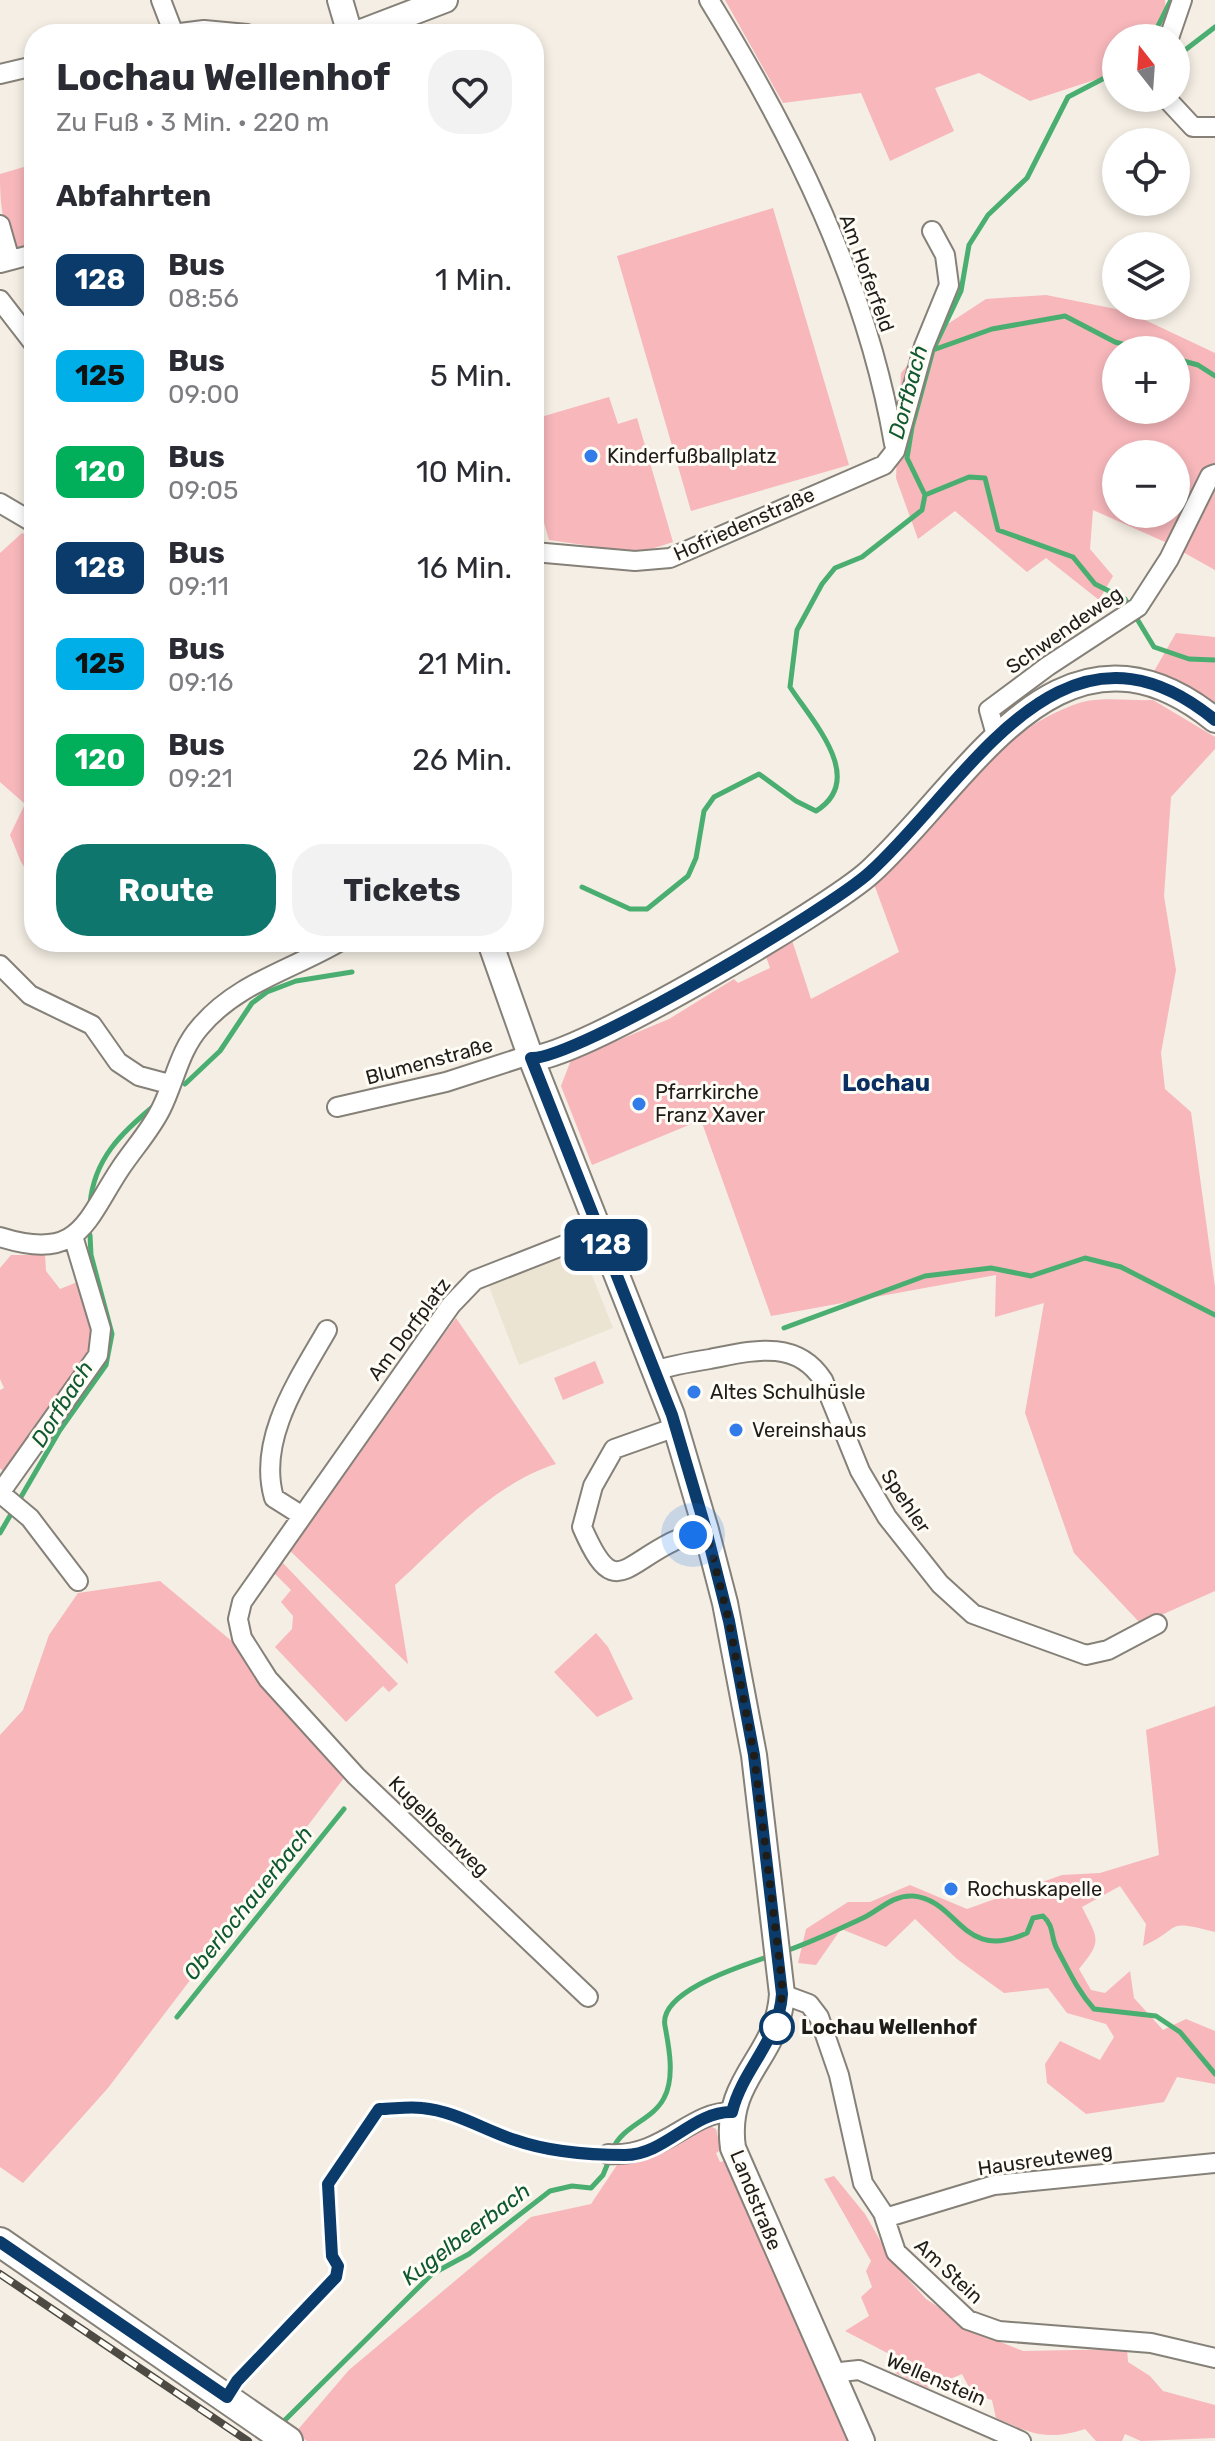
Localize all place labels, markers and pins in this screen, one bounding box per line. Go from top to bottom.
place label: Kinderfußballplatz [607,444,777,468]
marker: Kinderfußballplatz [582,447,600,465]
place label: Pfarrkirche Franz Xaver [655,1080,765,1127]
marker: Pfarrkirche Franz Xaver [630,1095,648,1113]
place label: Altes Schulhüsle [710,1380,865,1404]
marker: Altes Schulhüsle [685,1383,703,1401]
place label: Vereinshaus [752,1418,867,1442]
marker: Vereinshaus [727,1421,745,1439]
place label: Rochuskapelle [967,1877,1102,1901]
marker: Rochuskapelle [942,1880,960,1898]
marker: Lochau Wellenhof [760,2010,794,2044]
place label: Lochau Wellenhof [801,2015,977,2039]

